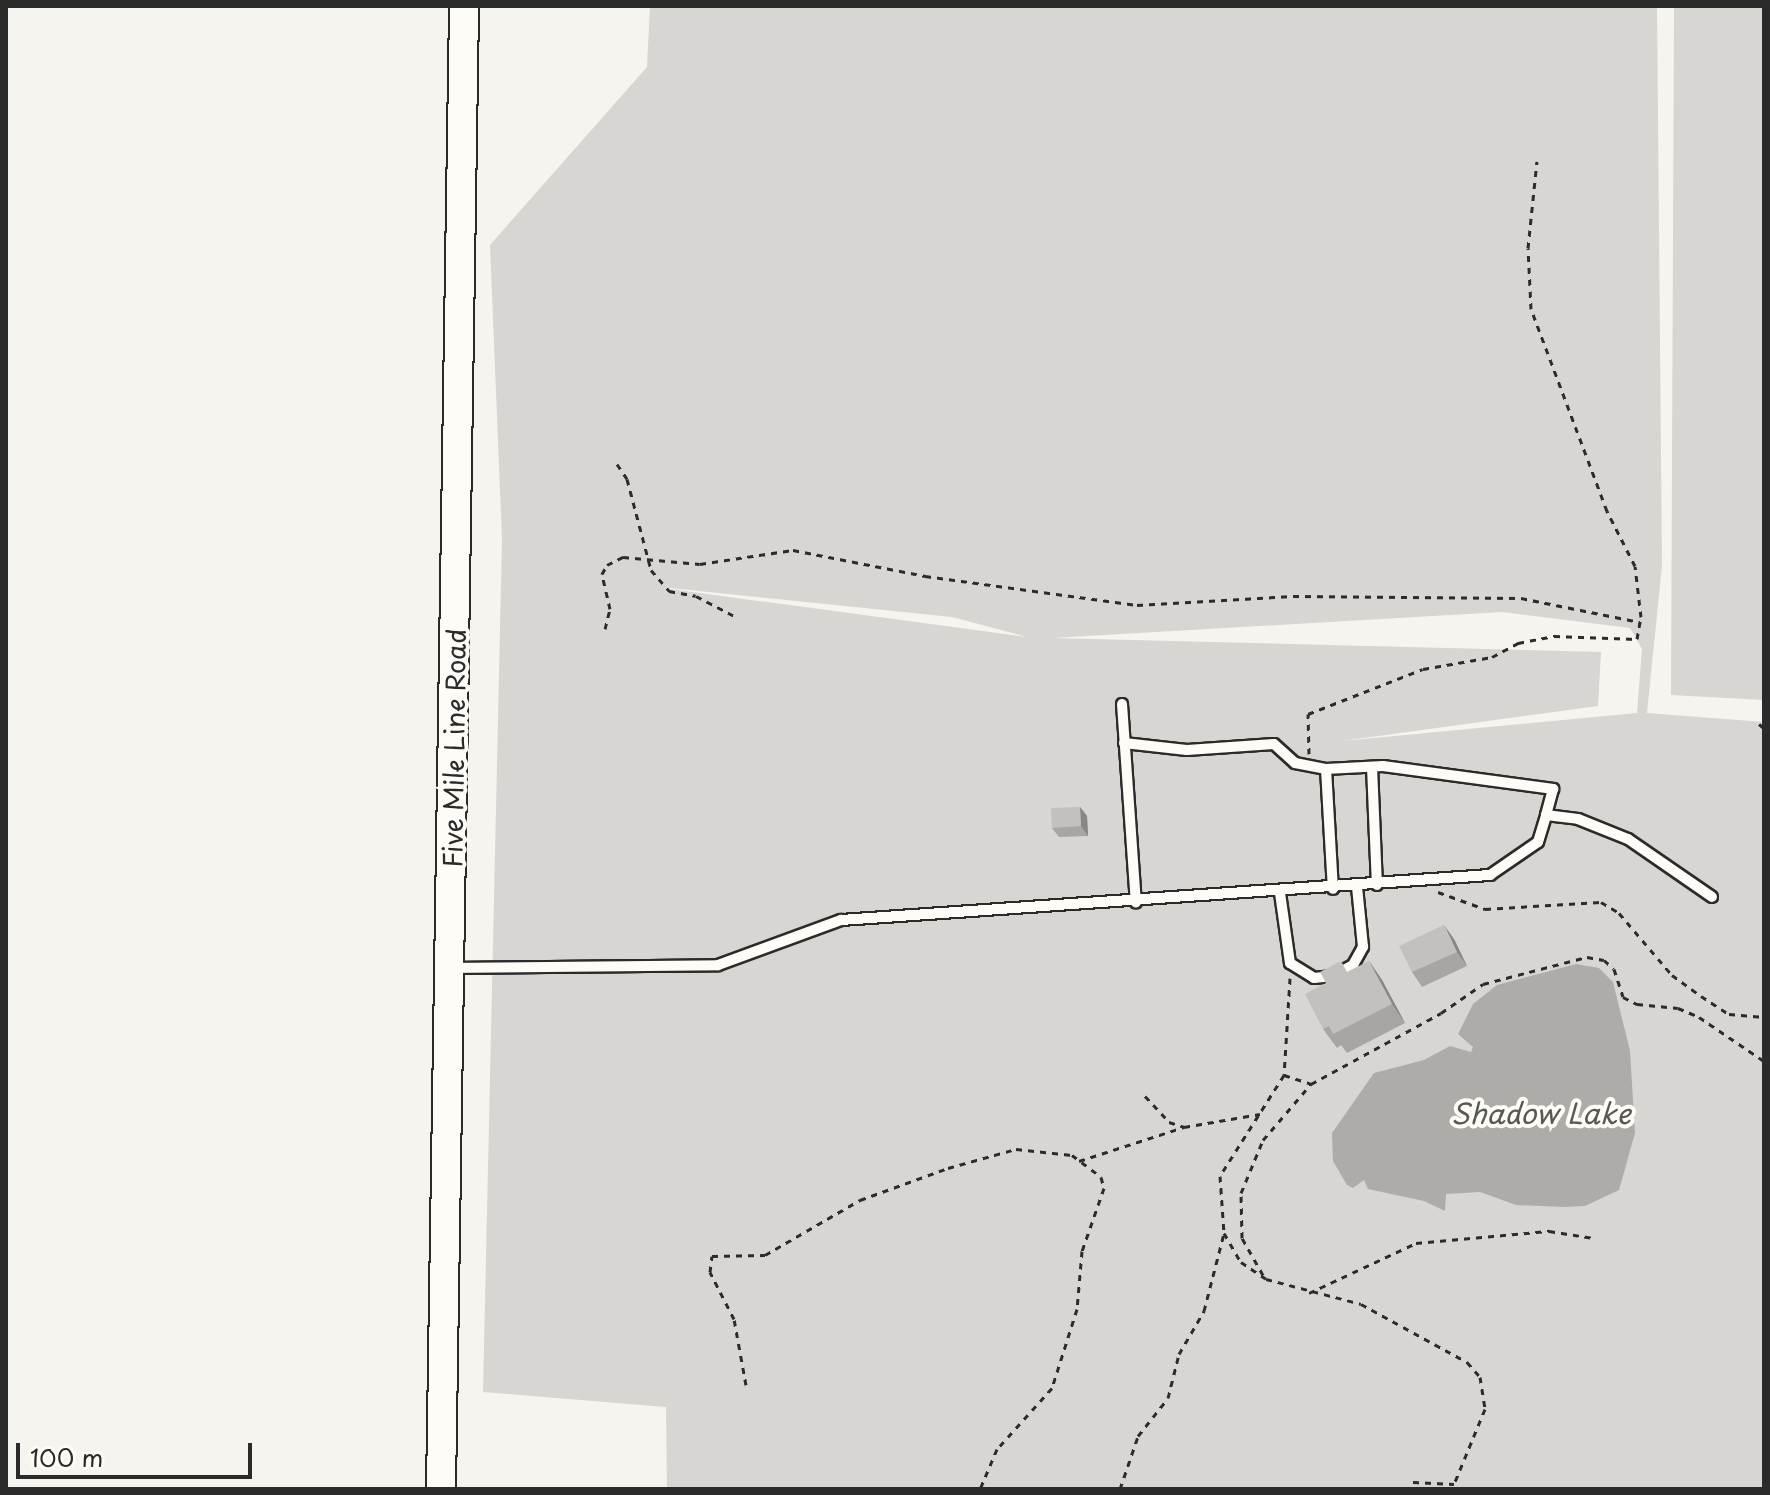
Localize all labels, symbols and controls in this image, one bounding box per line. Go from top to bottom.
street label: Five Mile Line Road [436,627,472,869]
water label: Shadow Lake [1451,1096,1631,1130]
scale bar [20,1427,256,1477]
text: 100 m [30,1439,103,1475]

